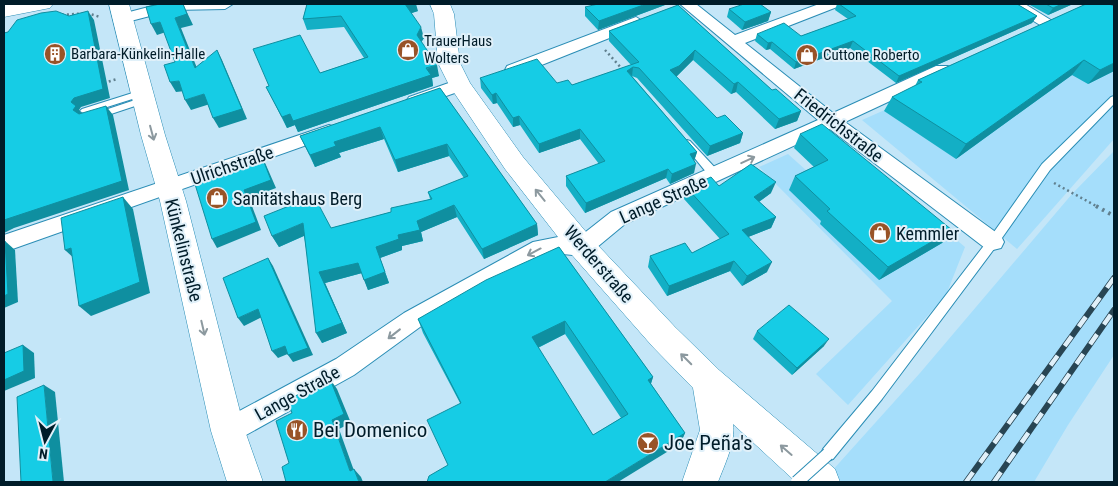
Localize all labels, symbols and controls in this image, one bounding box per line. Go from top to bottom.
place label: TrauerHaus Wolters [424,32,492,67]
shop icon: TrauerHaus Wolters [396,38,420,62]
building icon: Barbara-Künkelin-Halle [43,42,67,66]
shop icon: Cuttone Roberto [795,43,819,67]
place label: Barbara-Künkelin-Halle [71,45,205,63]
place label: Cuttone Roberto [823,46,919,64]
street label: Friedrichstraße [790,84,888,166]
one-way arrow [148,125,158,141]
street label: Ulrichstraße [188,141,276,189]
one-way arrow [740,155,755,164]
street label: Lange Straße [616,170,710,228]
shop icon: Sanitätshaus Berg [205,186,229,210]
place label: Sanitätshaus Berg [233,188,362,209]
one-way arrow [535,189,546,202]
street label: Künkelinstraße [161,196,207,304]
street label: Werderstraße [560,221,638,307]
shop icon: Kemmler [868,221,892,245]
place label: Kemmler [896,223,960,244]
one-way arrow [527,247,542,257]
one-way arrow [199,320,208,336]
one-way arrow [388,328,401,339]
one-way arrow [680,353,692,365]
street label: Lange Straße [251,361,343,425]
north arrow [20,416,70,466]
restaurant icon: Bei Domenico [285,418,309,442]
place label: Bei Domenico [313,418,427,442]
bar icon: Joe Peña's [636,431,660,455]
place label: Joe Peña's [664,431,753,455]
one-way arrow [779,444,792,456]
text: N [38,445,49,462]

